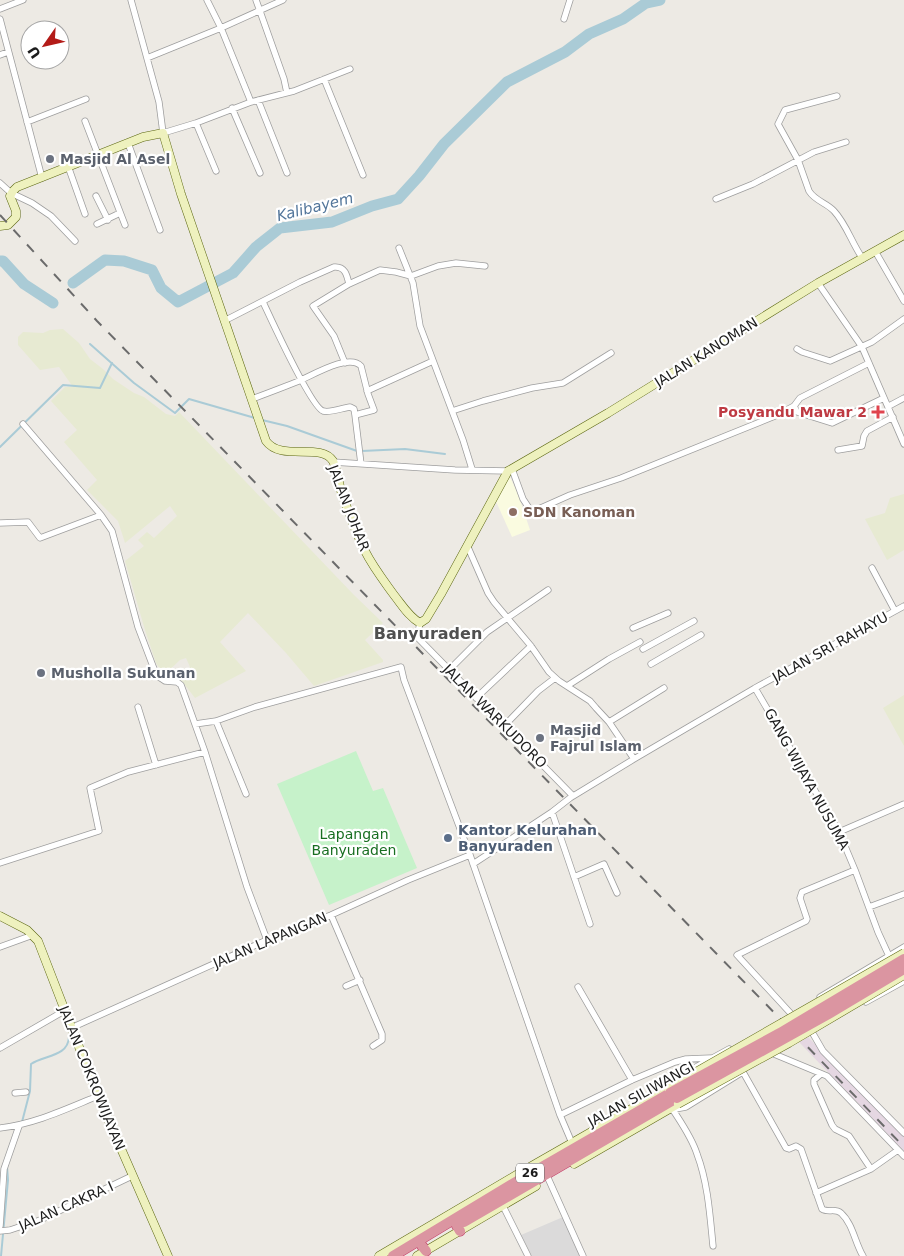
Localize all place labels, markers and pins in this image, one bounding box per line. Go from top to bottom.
place label: Masjid Al Asel [60,151,170,167]
marker: Masjid Al Asel [44,153,56,165]
place label: Posyandu Mawar 2 [718,404,867,420]
marker: Posyandu Mawar 2 [871,405,885,419]
place label: SDN Kanoman [523,504,635,520]
marker: SDN Kanoman [507,506,519,518]
place label: Musholla Sukunan [51,665,195,681]
marker: Musholla Sukunan [35,667,47,679]
place label: Masjid Fajrul Islam [550,722,642,754]
marker: Masjid Fajrul Islam [534,732,546,744]
place label: Kantor Kelurahan Banyuraden [458,822,597,854]
marker: Kantor Kelurahan Banyuraden [442,832,454,844]

